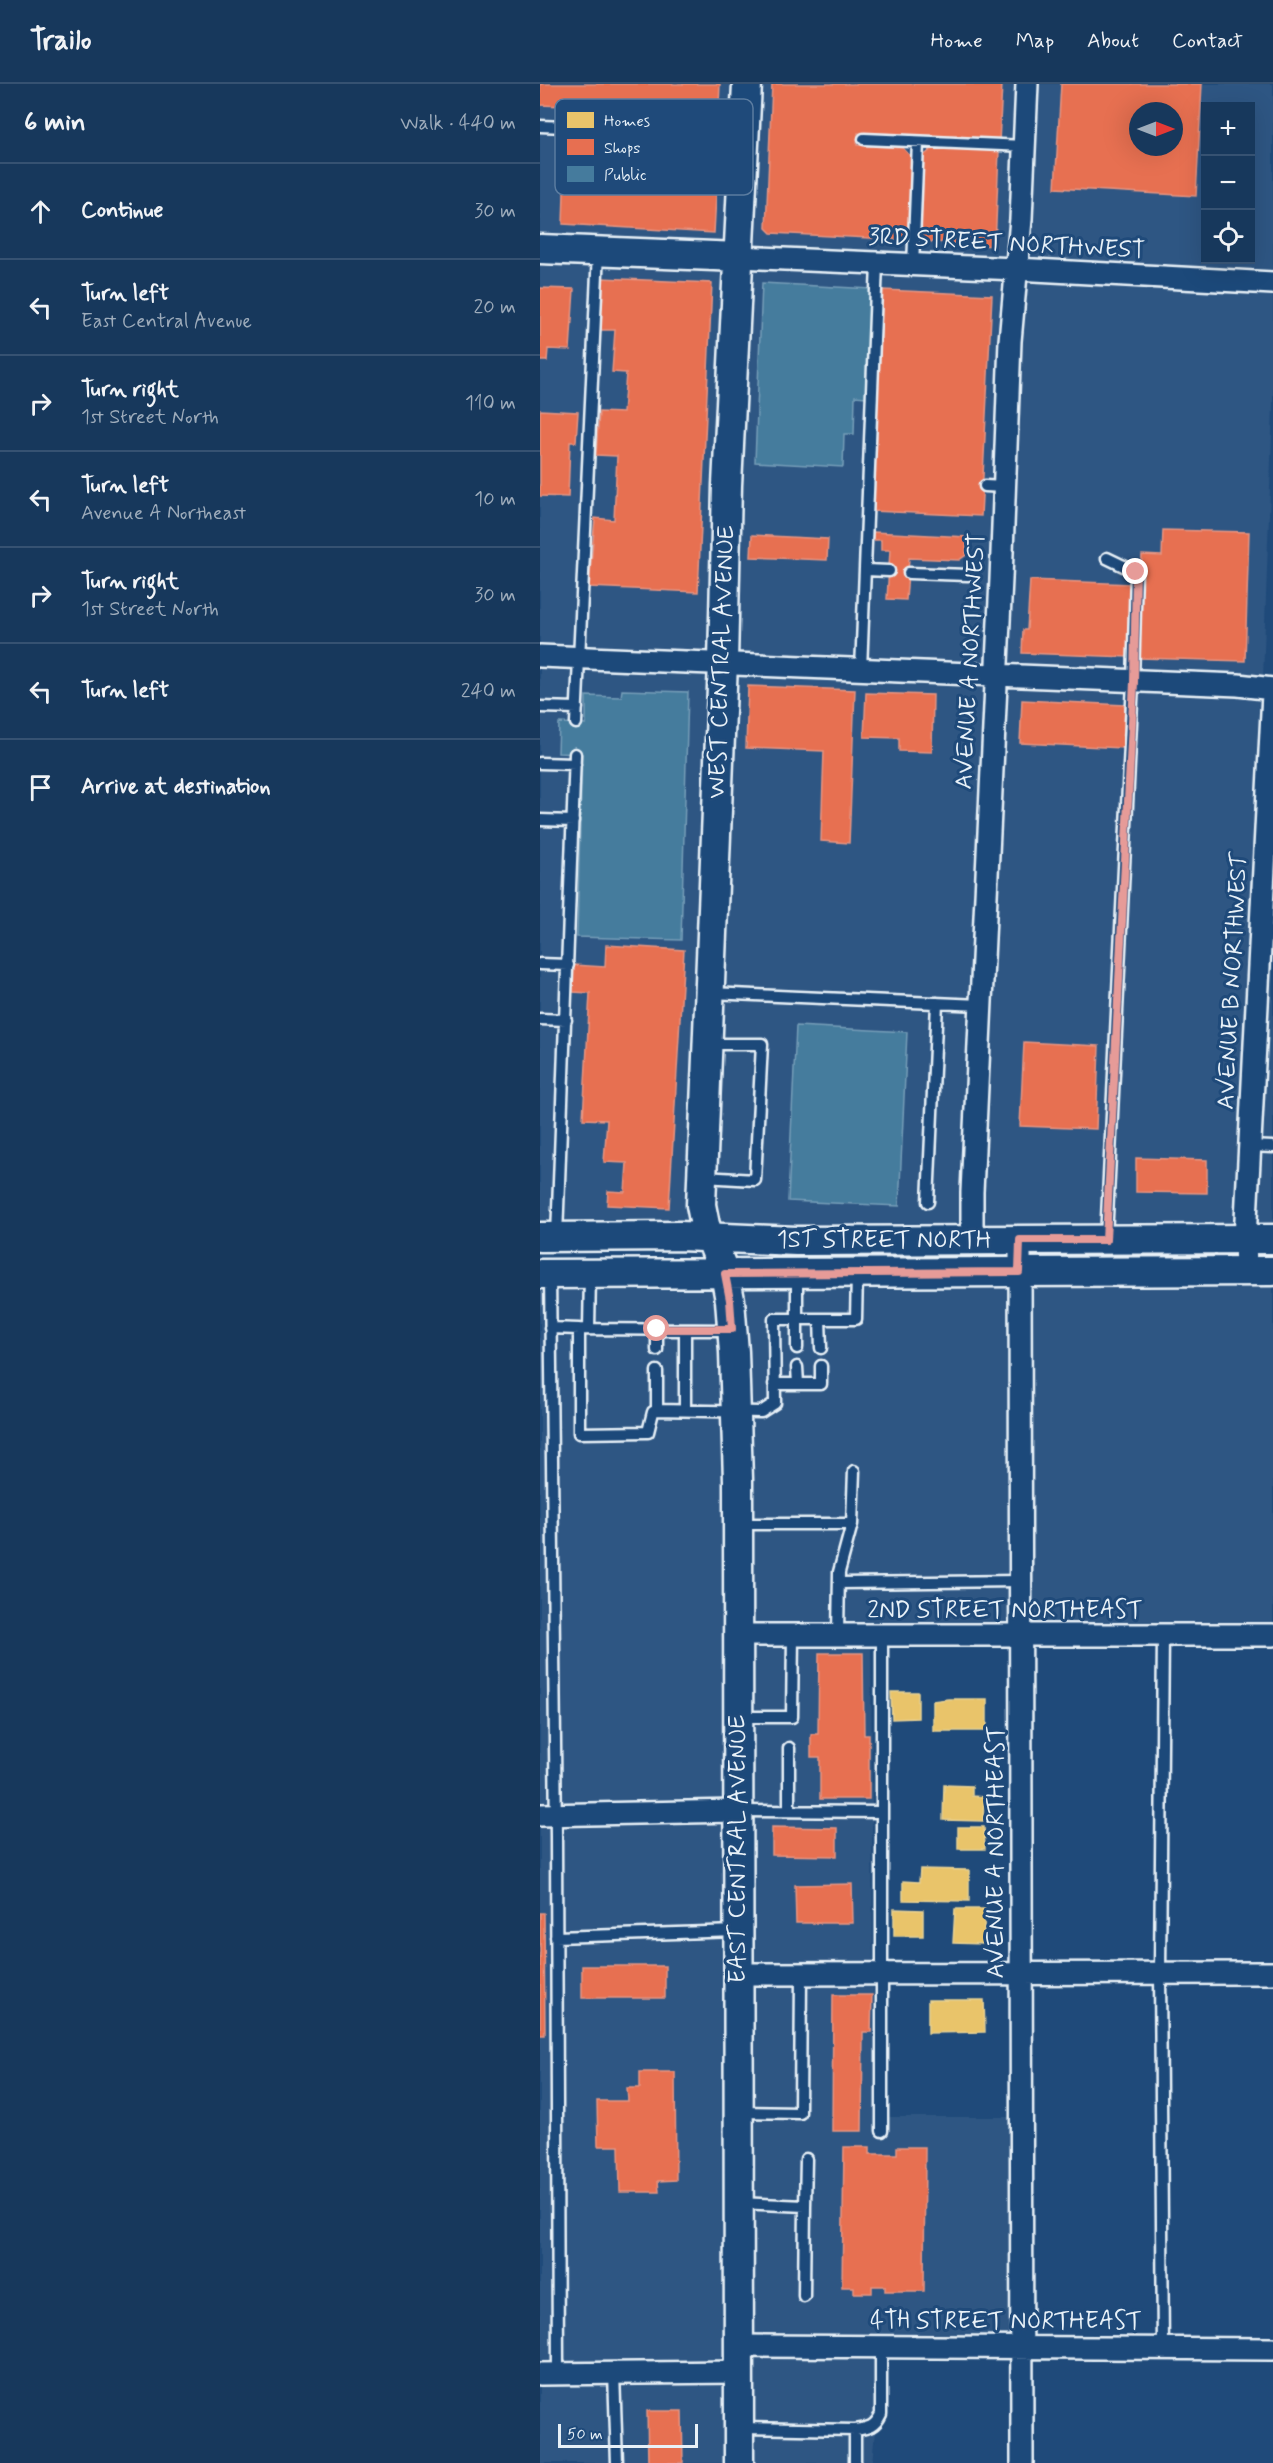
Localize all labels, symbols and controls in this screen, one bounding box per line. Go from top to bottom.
text: Trailo [30,23,91,60]
text: Home [931,27,983,55]
text: Map [1016,27,1054,55]
text: About [1087,27,1139,55]
text: Contact [1172,27,1243,55]
legend [555,99,753,195]
north arrow [1129,102,1183,156]
map controls [1201,102,1255,264]
button: + [1201,102,1255,156]
text: 6 min [24,106,86,140]
text: Walk · 440 m [400,110,516,137]
text: Homes [604,111,650,132]
text: Shops [604,138,641,159]
button: − [1201,156,1255,210]
text: Public [604,165,647,186]
icon: ahead [24,195,57,228]
text: Continue [81,197,163,225]
text: 30 m [474,198,516,225]
button: locate [1201,210,1255,264]
street label: 3RD STREET NORTHWEST [868,221,1146,267]
text: Turn left [81,280,169,308]
icon: left [24,291,57,324]
text: 20 m [473,294,516,321]
text: East Central Avenue [81,308,252,335]
text: Turn right [81,376,179,404]
icon: right [24,387,57,420]
text: 110 m [465,390,516,417]
text: 1st Street North [81,404,219,431]
text: Turn left [81,472,169,500]
icon: left [24,483,57,516]
text: 10 m [474,486,516,513]
text: Avenue A Northeast [81,500,246,527]
street label: WEST CENTRAL AVENUE [702,524,742,799]
street label: AVENUE A NORTHWEST [949,532,993,790]
route end [1122,558,1148,584]
text: Turn right [81,568,179,596]
icon: right [24,579,57,612]
text: 30 m [474,582,516,609]
text: 1st Street North [81,596,219,623]
icon: left [24,675,57,708]
text: Turn left [81,677,169,705]
text: 240 m [461,678,516,705]
icon: arrive [24,771,57,804]
text: Arrive at destination [81,773,271,801]
street label: AVENUE B NORTHWEST [1211,851,1255,1110]
street label: 1ST STREET NORTH [777,1225,991,1256]
route start [643,1315,669,1341]
street label: 2ND STREET NORTHEAST [867,1595,1143,1626]
street label: EAST CENTRAL AVENUE [723,1714,754,1983]
street label: AVENUE A NORTHEAST [981,1725,1012,1979]
street label: 4TH STREET NORTHEAST [870,2306,1142,2337]
scale bar [558,2421,698,2448]
text: 50 m [567,2424,603,2445]

